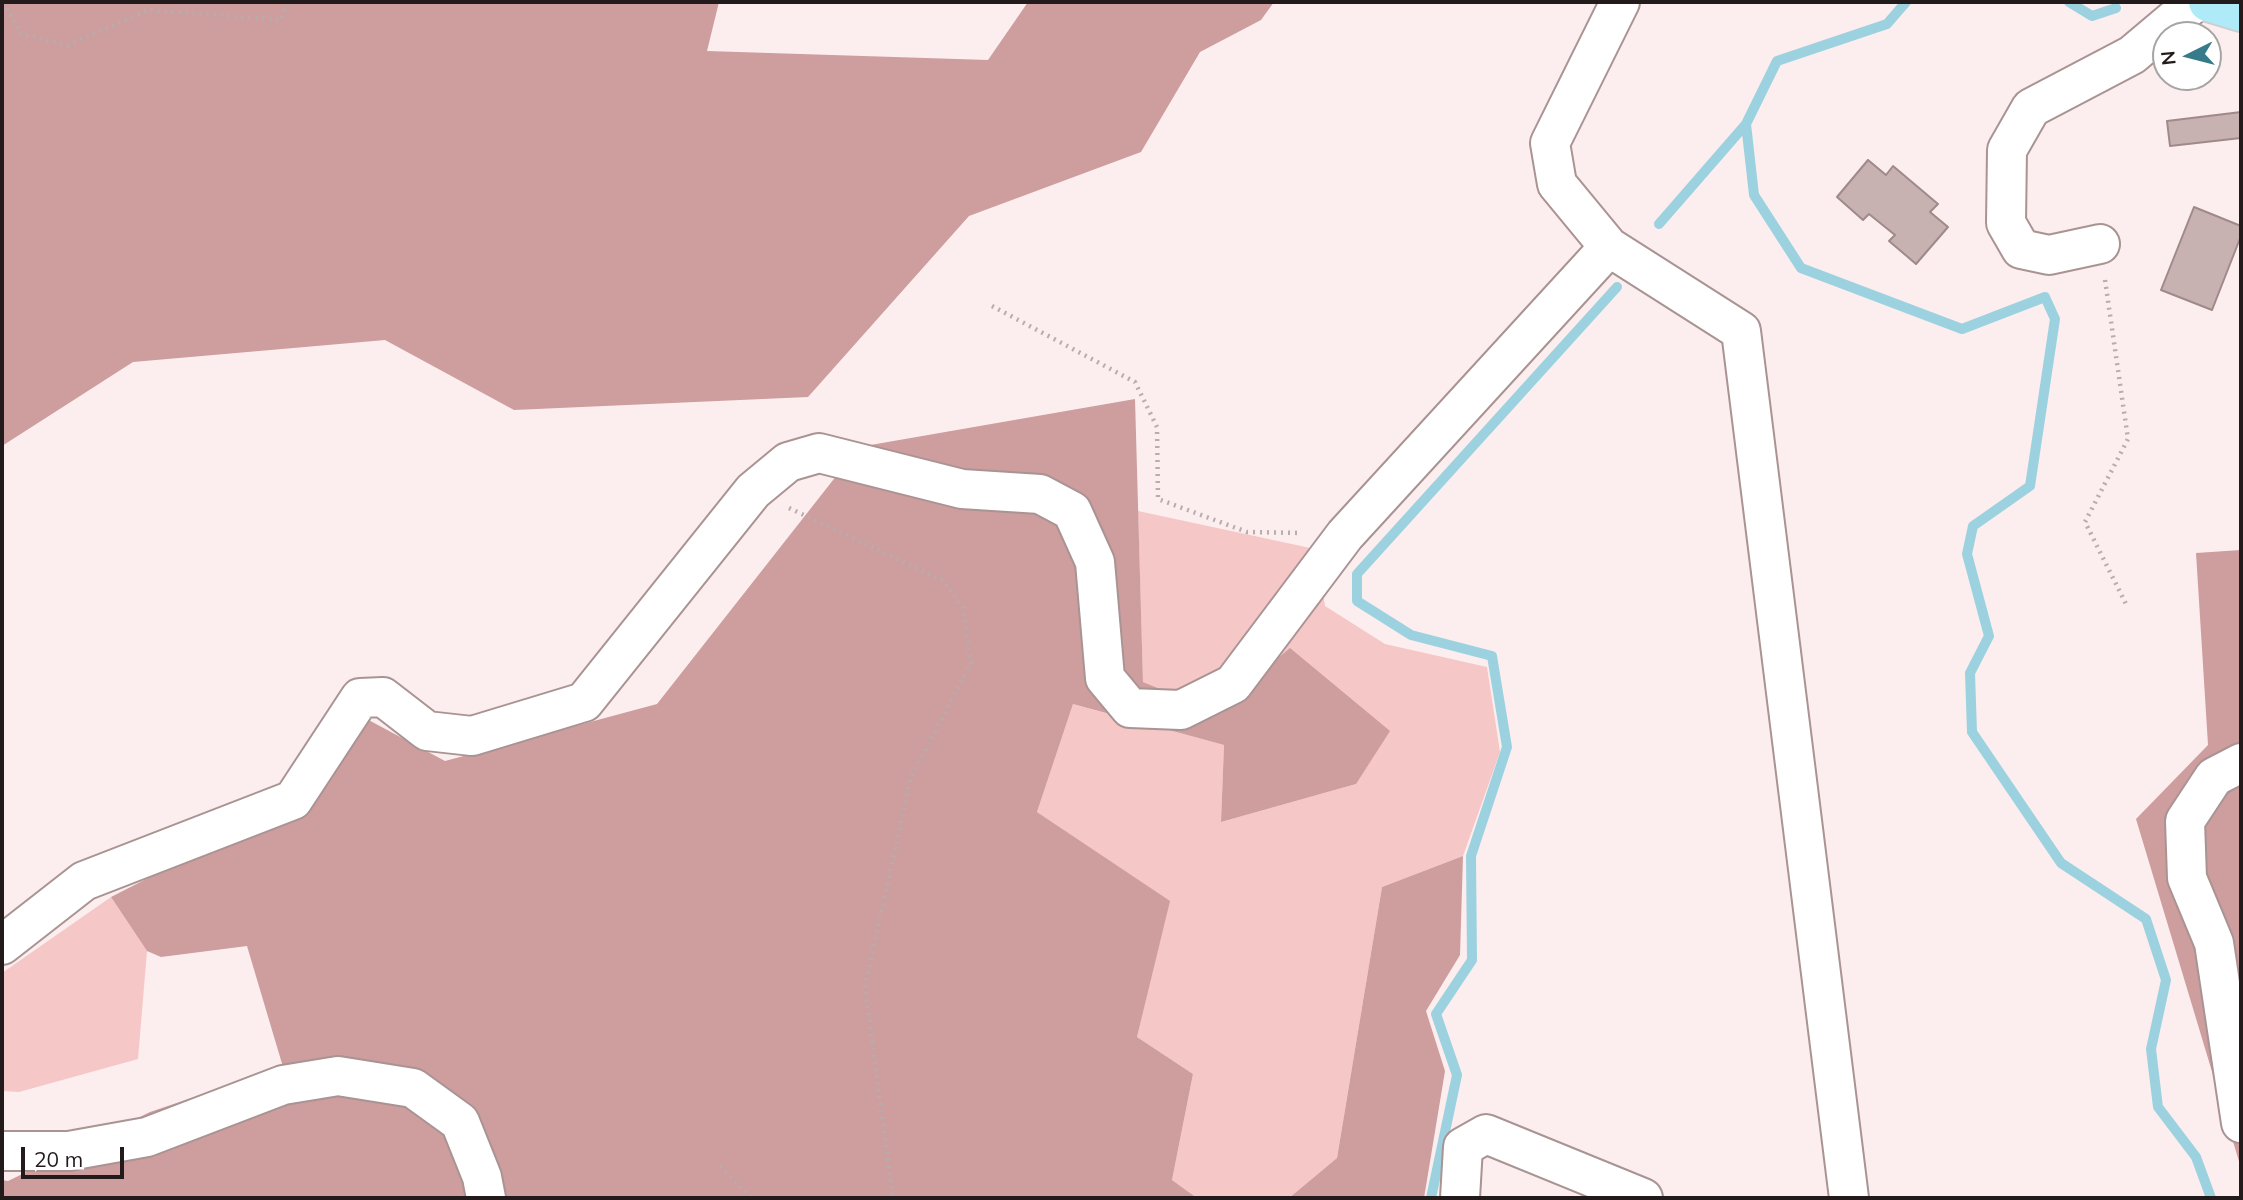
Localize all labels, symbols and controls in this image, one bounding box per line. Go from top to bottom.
north arrow [2152,21,2222,91]
text: N [2155,50,2181,66]
scale bar [24,1134,128,1178]
text: 20 m [34,1146,83,1172]

